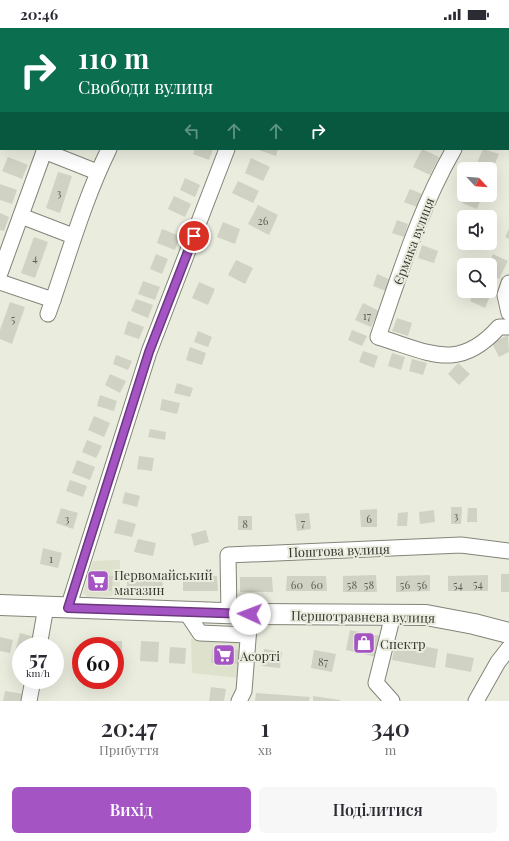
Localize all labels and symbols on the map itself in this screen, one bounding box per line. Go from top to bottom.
north arrow [457,162,497,202]
house number: 3 [57,185,62,200]
street label: Єрмака вулиця [389,195,437,287]
house number: 26 [258,213,269,228]
pin [177,219,211,253]
house number: 4 [32,250,38,265]
house number: 17 [363,308,372,323]
house number: 5 [11,311,16,326]
house number: 3 [454,508,459,523]
house number: 3 [65,511,70,526]
house number: 6 [366,511,372,526]
house number: 7 [301,515,306,530]
house number: 8 [242,516,248,531]
street label: Поштова вулиця [288,540,390,560]
house number: 1 [49,551,53,566]
place label: Первомайський магазин [114,566,213,598]
supermarket icon: Первомайський магазин [85,568,111,594]
house number: 54 [473,576,484,591]
house number: 60 [291,577,304,592]
house number: 60 [311,577,324,592]
house number: 58 [347,577,357,592]
house number: 58 [364,577,374,592]
house number: 56 [400,577,410,592]
house number: 56 [417,577,427,592]
house number: 54 [453,577,464,592]
position arrow [229,593,271,635]
street label: Першотравнева вулиця [291,606,435,626]
shop icon: Спектр [351,630,377,656]
place label: Спектр [380,635,426,652]
speed limit sign: 60 [72,637,124,689]
supermarket icon: Асорті [211,642,237,668]
place label: Асорті [239,647,280,664]
house number: 87 [318,654,329,669]

